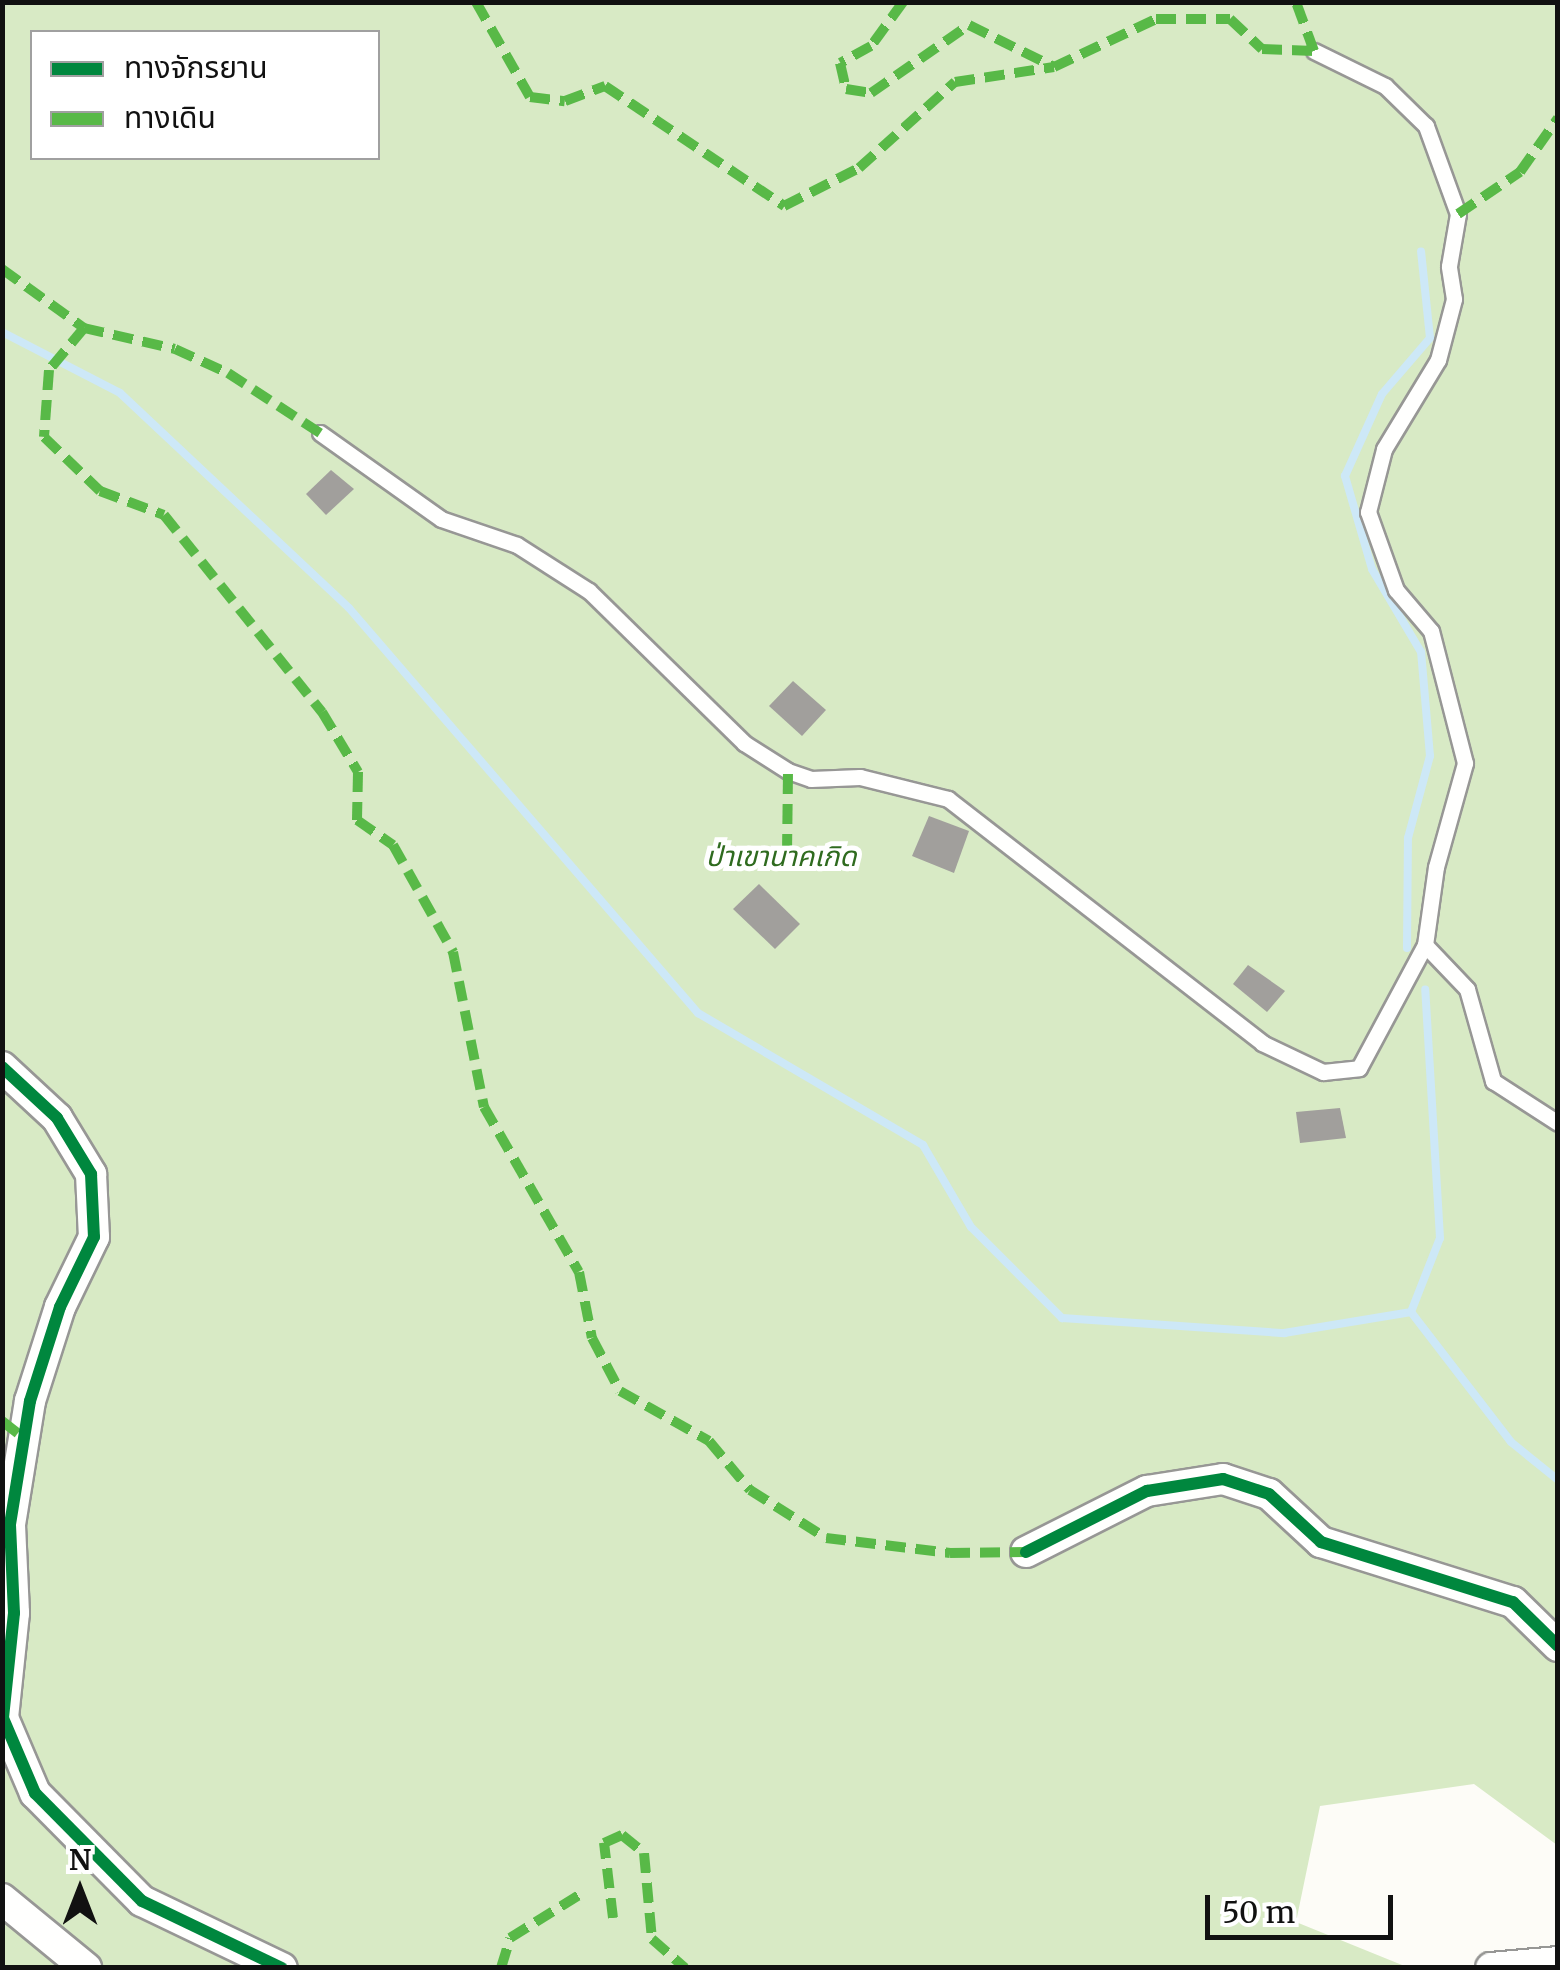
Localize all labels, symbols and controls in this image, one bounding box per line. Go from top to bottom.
legend [30,30,380,160]
text: ทางจักรยาน [124,48,268,86]
text: ทางเดิน [124,98,216,136]
park label: ป่าเขานาคเกิด [706,839,856,873]
north arrow [30,1840,130,1940]
text: N [69,1842,91,1878]
scale bar [1210,1875,1398,1937]
text: 50 m [1222,1893,1295,1931]

